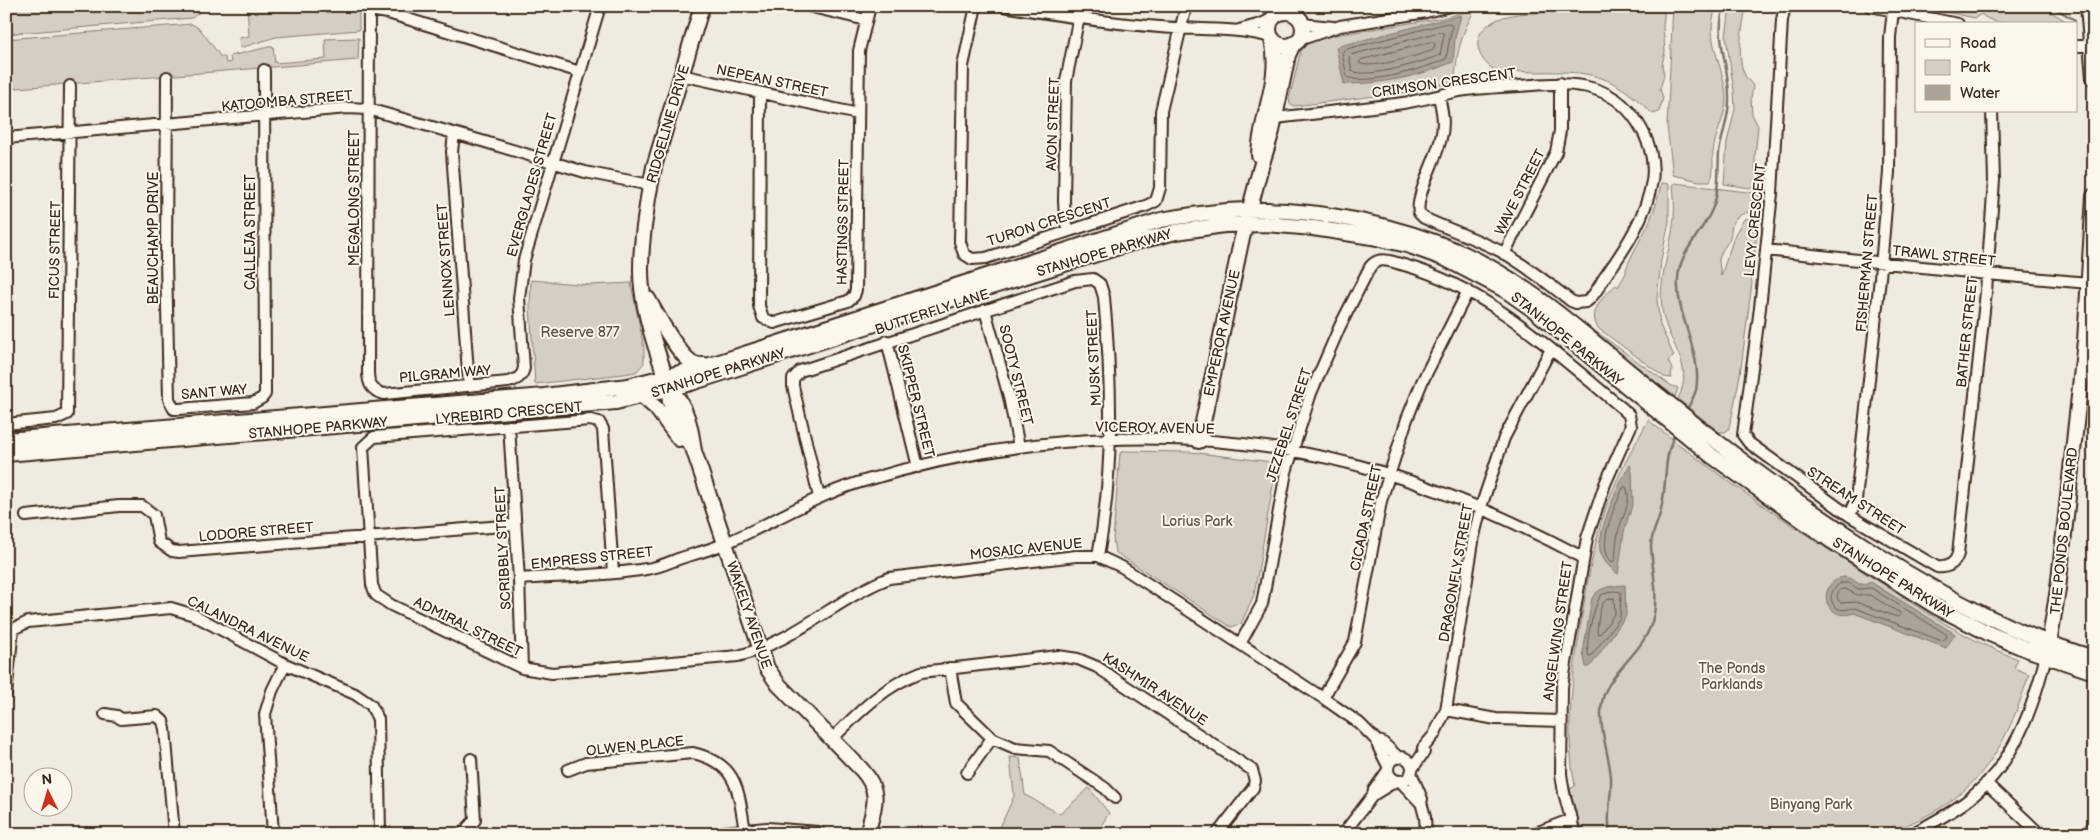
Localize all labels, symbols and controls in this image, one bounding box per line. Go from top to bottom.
legend [1915,22,2078,112]
text: Road [1960,34,1996,53]
text: Park [1960,58,1991,77]
street label: NEPEAN STREET [715,61,830,101]
street label: RIDGELINE DRIVE [643,63,693,185]
street label: CRIMSON CRESCENT [1371,64,1518,102]
street label: AVON STREET [1043,76,1063,171]
text: Water [1960,84,2000,103]
street label: KATOOMBA STREET [220,87,354,115]
street label: EVERGLADES STREET [503,110,561,259]
street label: MEGALONG STREET [346,129,363,266]
street label: WAVE STREET [1491,146,1549,238]
street label: HASTINGS STREET [833,158,853,285]
street label: LEVY CRESCENT [1741,162,1769,277]
street label: BEAUCHAMP DRIVE [145,171,162,305]
street label: CALLEJA STREET [242,173,259,290]
street label: FISHERMAN STREET [1852,193,1882,333]
street label: TURON CRESCENT [985,194,1114,250]
street label: FICUS STREET [46,200,64,299]
street label: LENNOX STREET [434,202,458,317]
street label: STANHOPE PARKWAY [1035,225,1174,280]
street label: TRAWL STREET [1891,242,1997,270]
street label: EMPEROR AVENUE [1200,268,1244,398]
street label: BATHER STREET [1953,275,1981,388]
street label: BUTTERFLY LANE [873,285,991,339]
street label: STANHOPE PARKWAY [1507,289,1627,390]
street label: MUSK STREET [1083,309,1105,407]
street label: SOOTY STREET [995,323,1037,427]
park label: Reserve 877 [540,324,620,341]
street label: SKIPPER STREET [894,343,938,460]
street label: STANHOPE PARKWAY [649,344,788,402]
street label: PILGRAM WAY [398,361,492,386]
street label: JEZEBEL STREET [1263,366,1316,484]
street label: SANT WAY [180,381,249,403]
street label: LYREBIRD CRESCENT [435,398,584,428]
street label: STANHOPE PARKWAY [248,413,389,443]
street label: VICEROY AVENUE [1095,418,1215,438]
street label: THE PONDS BOULEVARD [2047,447,2081,615]
street label: CICADA STREET [1346,463,1386,573]
street label: STREAM STREET [1804,463,1909,539]
street label: SCRIBBLY STREET [491,485,515,610]
street label: DRAGONFLY STREET [1435,502,1477,644]
park label: Lorius Park [1162,513,1232,530]
street label: LODORE STREET [198,518,315,545]
street label: STANHOPE PARKWAY [1829,534,1957,623]
street label: MOSAIC AVENUE [969,535,1083,563]
street label: EMPRESS STREET [530,543,655,573]
street label: WAKELY AVENUE [723,559,775,671]
street label: ANGELWING STREET [1540,559,1576,702]
street label: CALANDRA AVENUE [184,592,312,666]
street label: ADMIRAL STREET [411,593,526,661]
street label: KASHMIR AVENUE [1099,649,1211,729]
park label: The Ponds Parklands [1699,660,1766,693]
street label: OLWEN PLACE [585,732,685,760]
north arrow [22,768,72,818]
text: N [41,771,53,788]
park label: Binyang Park [1770,796,1852,813]

